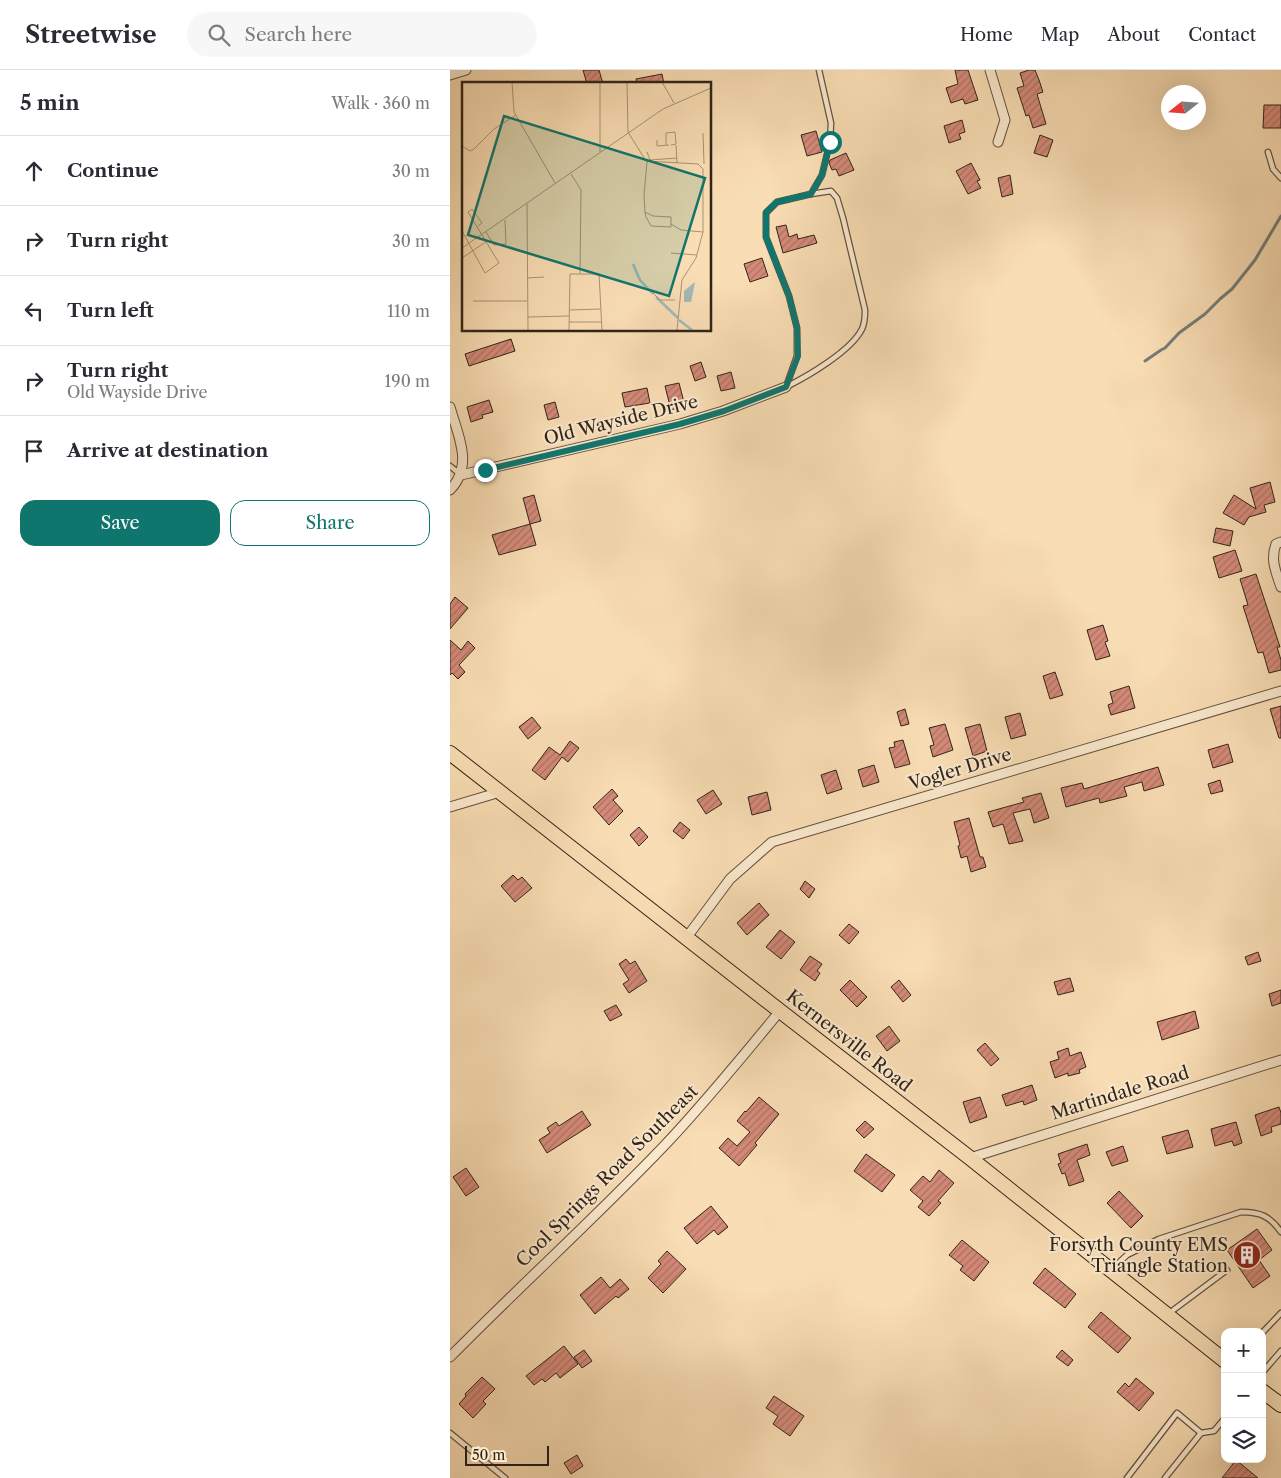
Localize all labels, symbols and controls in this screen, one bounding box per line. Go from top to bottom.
search box [187,12,537,57]
text: Streetwise [25,20,157,49]
icon: search [205,21,233,49]
text: Search here [245,23,352,46]
text: Home [960,24,1013,46]
text: Map [1041,24,1079,46]
text: About [1107,24,1160,46]
text: Contact [1188,24,1256,46]
inset map [462,82,711,331]
north arrow [1161,85,1206,130]
text: 5 min [20,90,80,115]
text: Walk · 360 m [331,93,430,113]
route start [819,131,842,154]
icon: ahead [20,157,48,185]
text: Continue [67,159,159,182]
text: 30 m [392,161,430,181]
icon: right [20,227,48,255]
text: Turn right [67,229,168,252]
text: 30 m [392,231,430,251]
icon: left [20,297,48,325]
text: Turn left [67,299,154,322]
text: 110 m [387,301,430,321]
text: Turn right [67,359,168,382]
icon: right [20,367,48,395]
text: 190 m [385,371,430,391]
text: Old Wayside Drive [67,382,207,402]
street label: Old Wayside Drive [542,390,700,450]
icon: arrive [20,437,48,465]
text: Arrive at destination [67,439,268,462]
route end [474,459,497,482]
button: Save [20,500,220,546]
button: Share [230,500,430,546]
street label: Vogler Drive [905,743,1014,795]
street label: Kernersville Road [782,985,916,1097]
street label: Martindale Road [1048,1062,1192,1124]
street label: Cool Springs Road Southeast [512,1080,703,1271]
place label: Forsyth County EMS Triangle Station [1049,1234,1228,1277]
building icon: Forsyth County EMS Triangle Station [1232,1240,1262,1270]
map controls [1221,1328,1266,1463]
button: + [1221,1328,1266,1373]
button: − [1221,1373,1266,1418]
button: layers [1221,1418,1266,1463]
scale bar [465,1443,549,1466]
text: 50 m [472,1446,505,1464]

